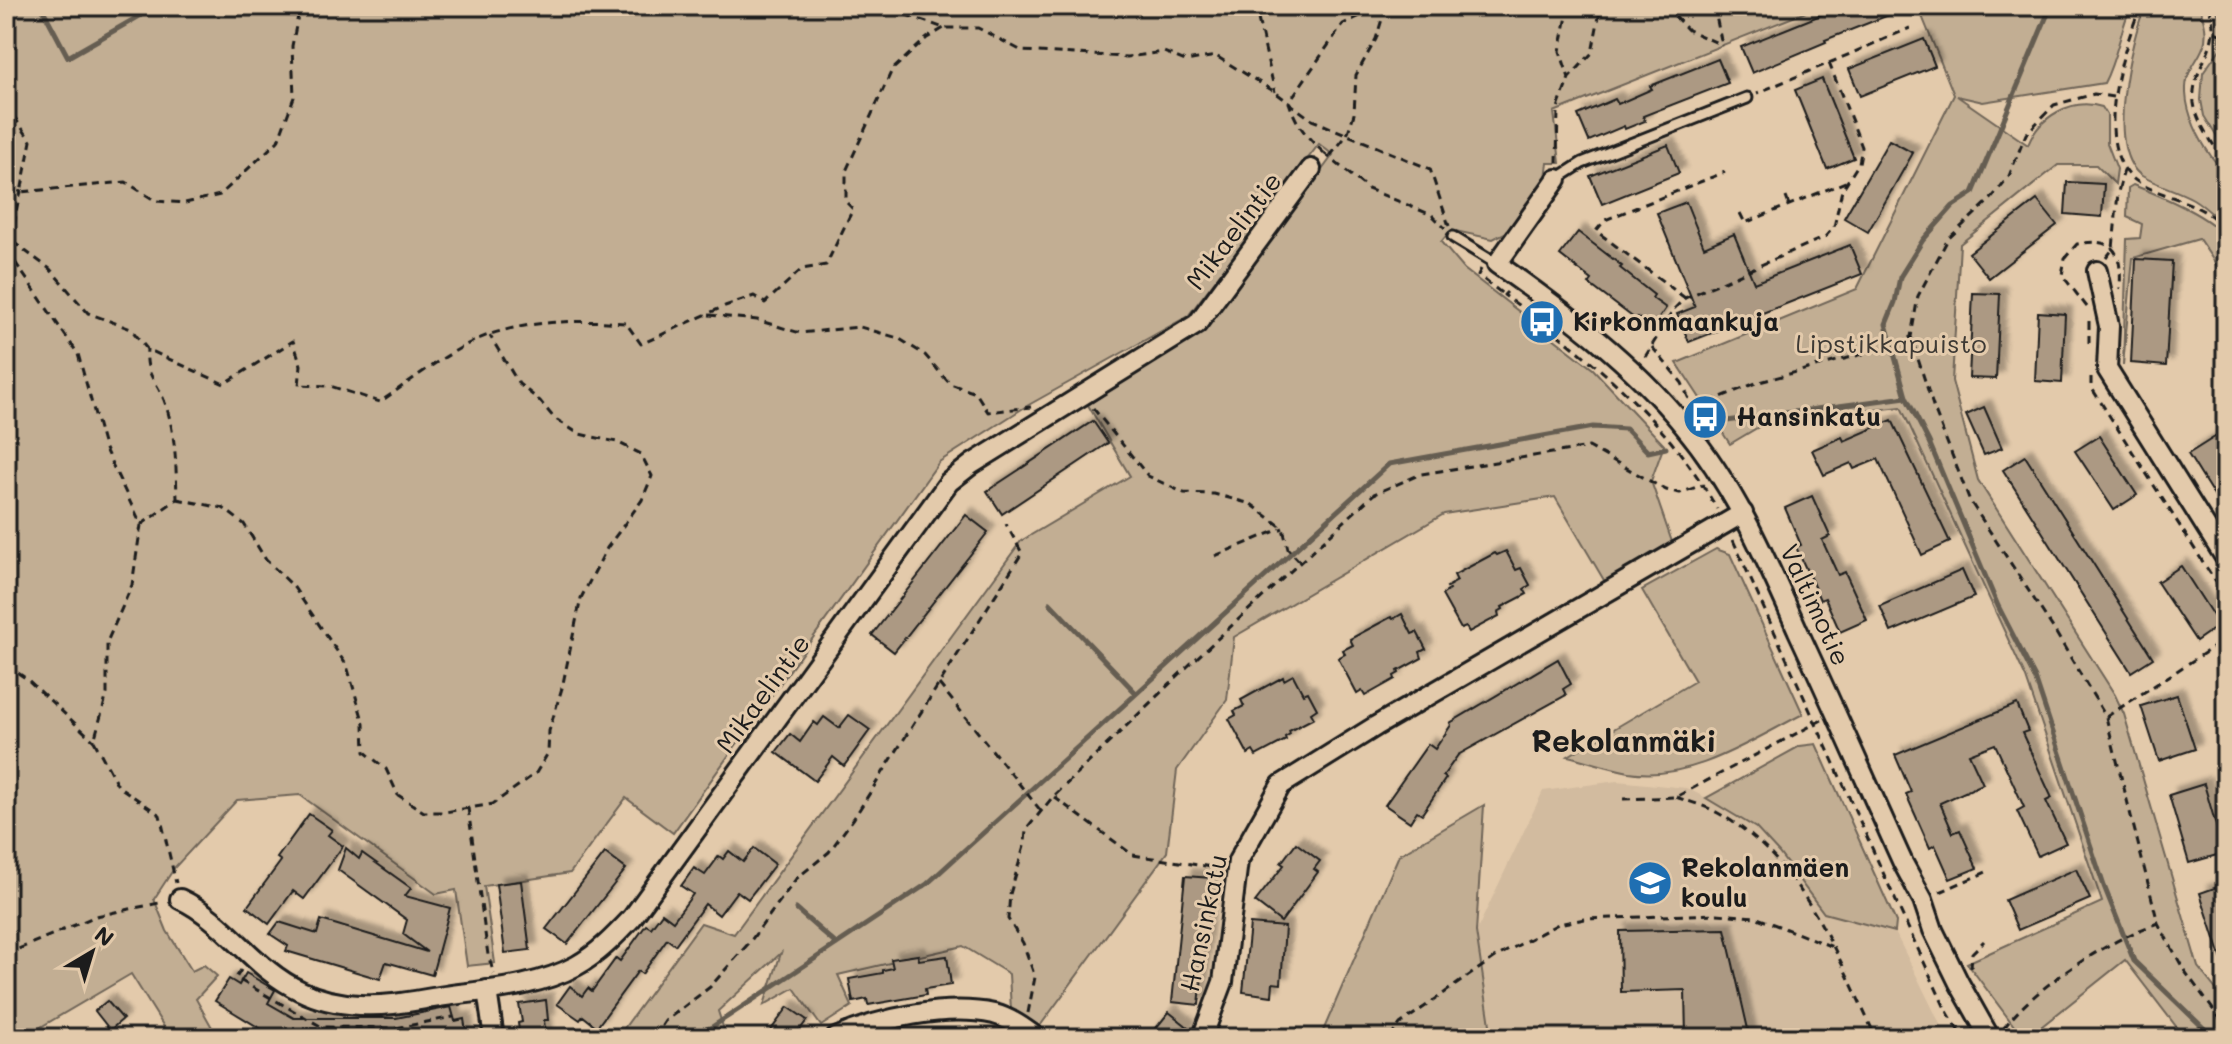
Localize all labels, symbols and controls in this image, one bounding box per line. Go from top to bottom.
street label: Mikaelintie [1178,165,1289,296]
bus stop icon: Kirkonmaankuja [1518,298,1566,346]
place label: Kirkonmaankuja [1573,304,1779,338]
park label: Lipstikkapuisto [1795,326,1987,360]
bus stop icon: Hansinkatu [1681,393,1729,441]
place label: Hansinkatu [1736,399,1881,433]
street label: Valtimotie [1773,538,1859,671]
street label: Mikaelintie [708,627,817,760]
district label: Rekolanmäki [1531,720,1717,760]
place label: Rekolanmäen koulu [1681,850,1849,914]
street label: Hansinkatu [1172,851,1234,995]
school or university icon: Rekolanmäen koulu [1626,859,1674,907]
north arrow [52,912,132,992]
text: N [89,919,120,952]

